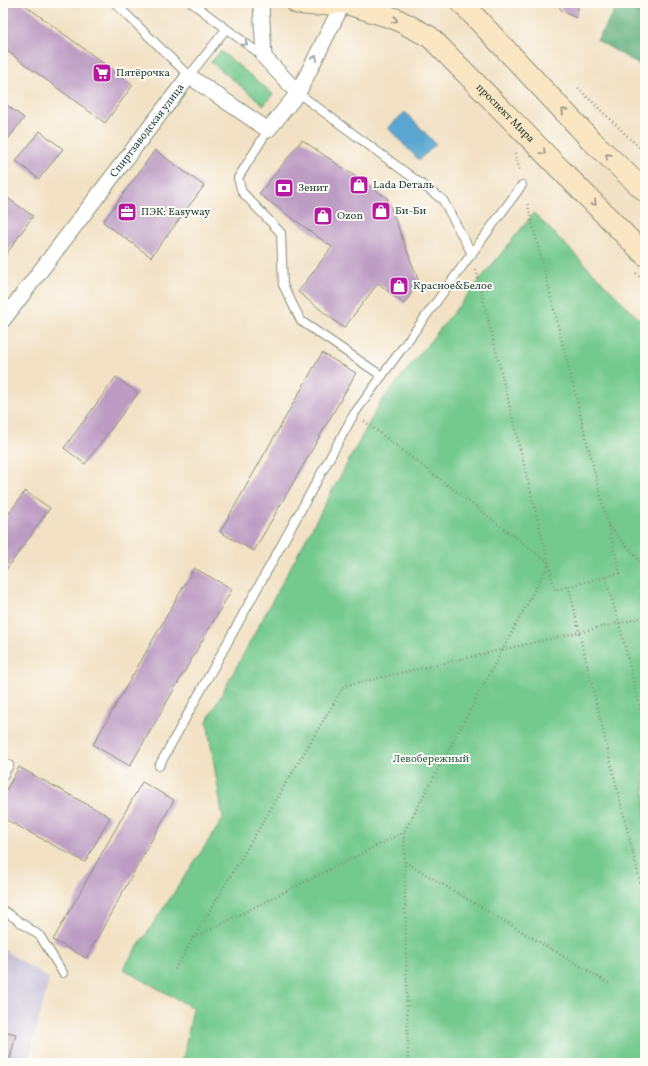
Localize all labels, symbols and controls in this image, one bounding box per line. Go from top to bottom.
one-way arrow [392,15,399,23]
one-way arrow [241,38,248,45]
one-way arrow [310,54,318,62]
supermarket icon: Пятёрочка [91,62,113,84]
place label: Пятёрочка [116,66,170,81]
street label: Спиртзаводская улица [107,80,188,181]
street label: проспект Мира [473,80,538,146]
one-way arrow [562,108,569,116]
one-way arrow [538,147,546,155]
one-way arrow [605,153,613,161]
shop icon: Lada Dеталь [348,174,370,196]
bank icon: Зенит [273,177,295,199]
place label: Lada Dеталь [373,178,435,193]
place label: Зенит [298,181,329,196]
one-way arrow [589,198,596,206]
shop icon: Би-Би [370,200,392,222]
office icon: ПЭК: Easyway [116,201,138,223]
place label: Би-Би [395,204,427,219]
place label: ПЭК: Easyway [141,205,210,220]
shop icon: Ozon [312,205,334,227]
place label: Ozon [337,209,363,224]
shop icon: Красное&Белое [388,275,410,297]
place label: Красное&Белое [413,279,492,294]
park label: Левобережный [393,752,470,767]

